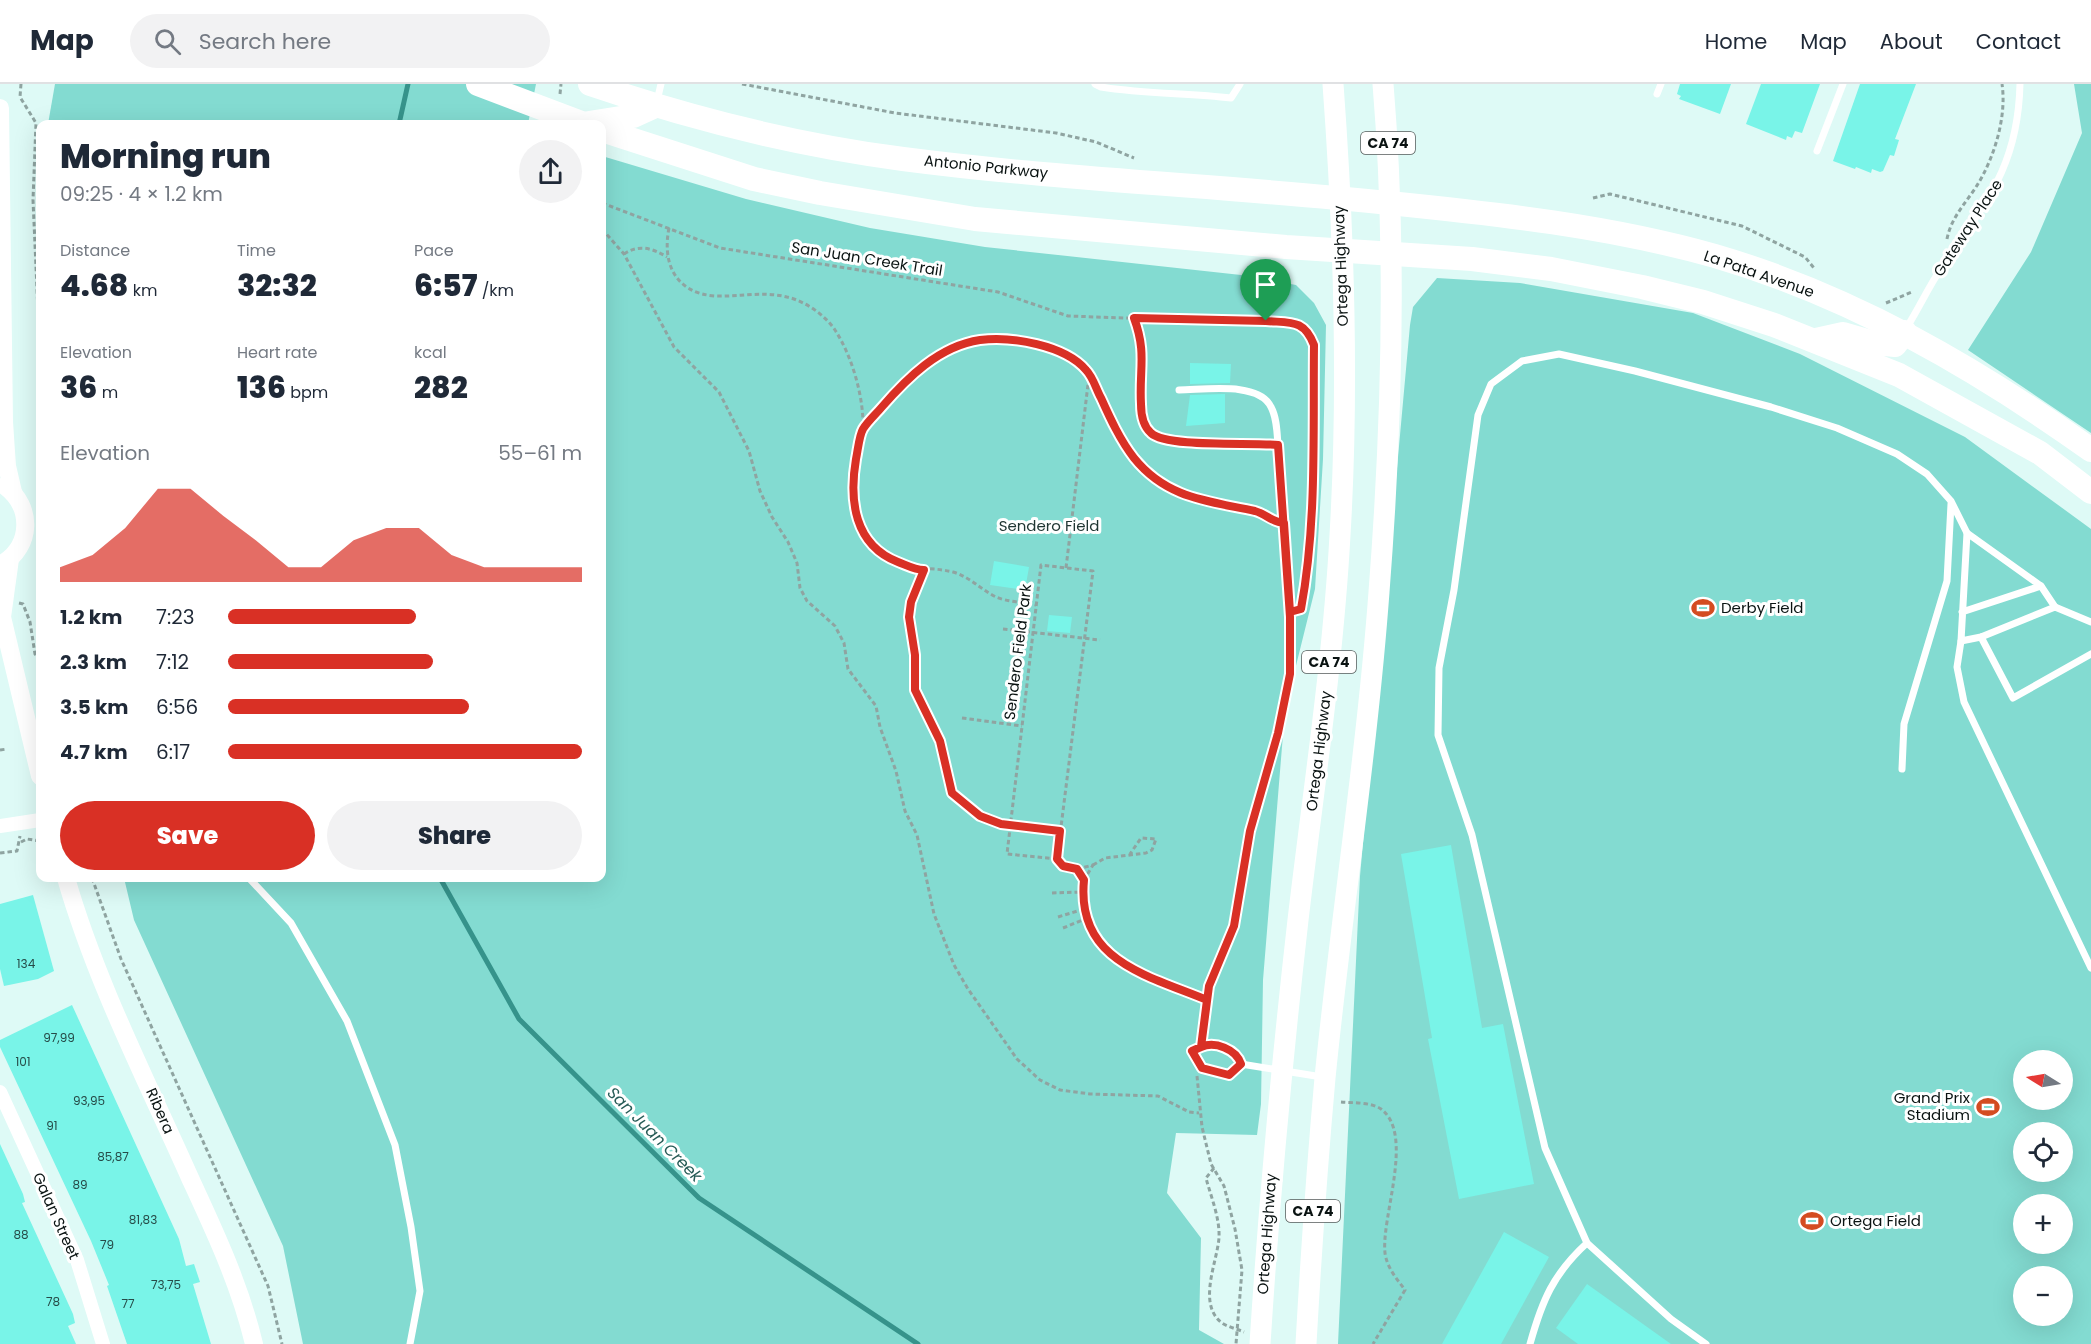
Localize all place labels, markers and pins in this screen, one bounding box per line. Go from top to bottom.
pin [1240,259,1291,321]
sports icon: Derby Field [1690,595,1716,621]
place label: Derby Field [1721,597,1803,618]
place label: Grand Prix Stadium [1894,1087,1970,1125]
sports icon: Grand Prix Stadium [1975,1094,2001,1120]
sports icon: Ortega Field [1799,1208,1825,1234]
place label: Ortega Field [1830,1210,1921,1231]

